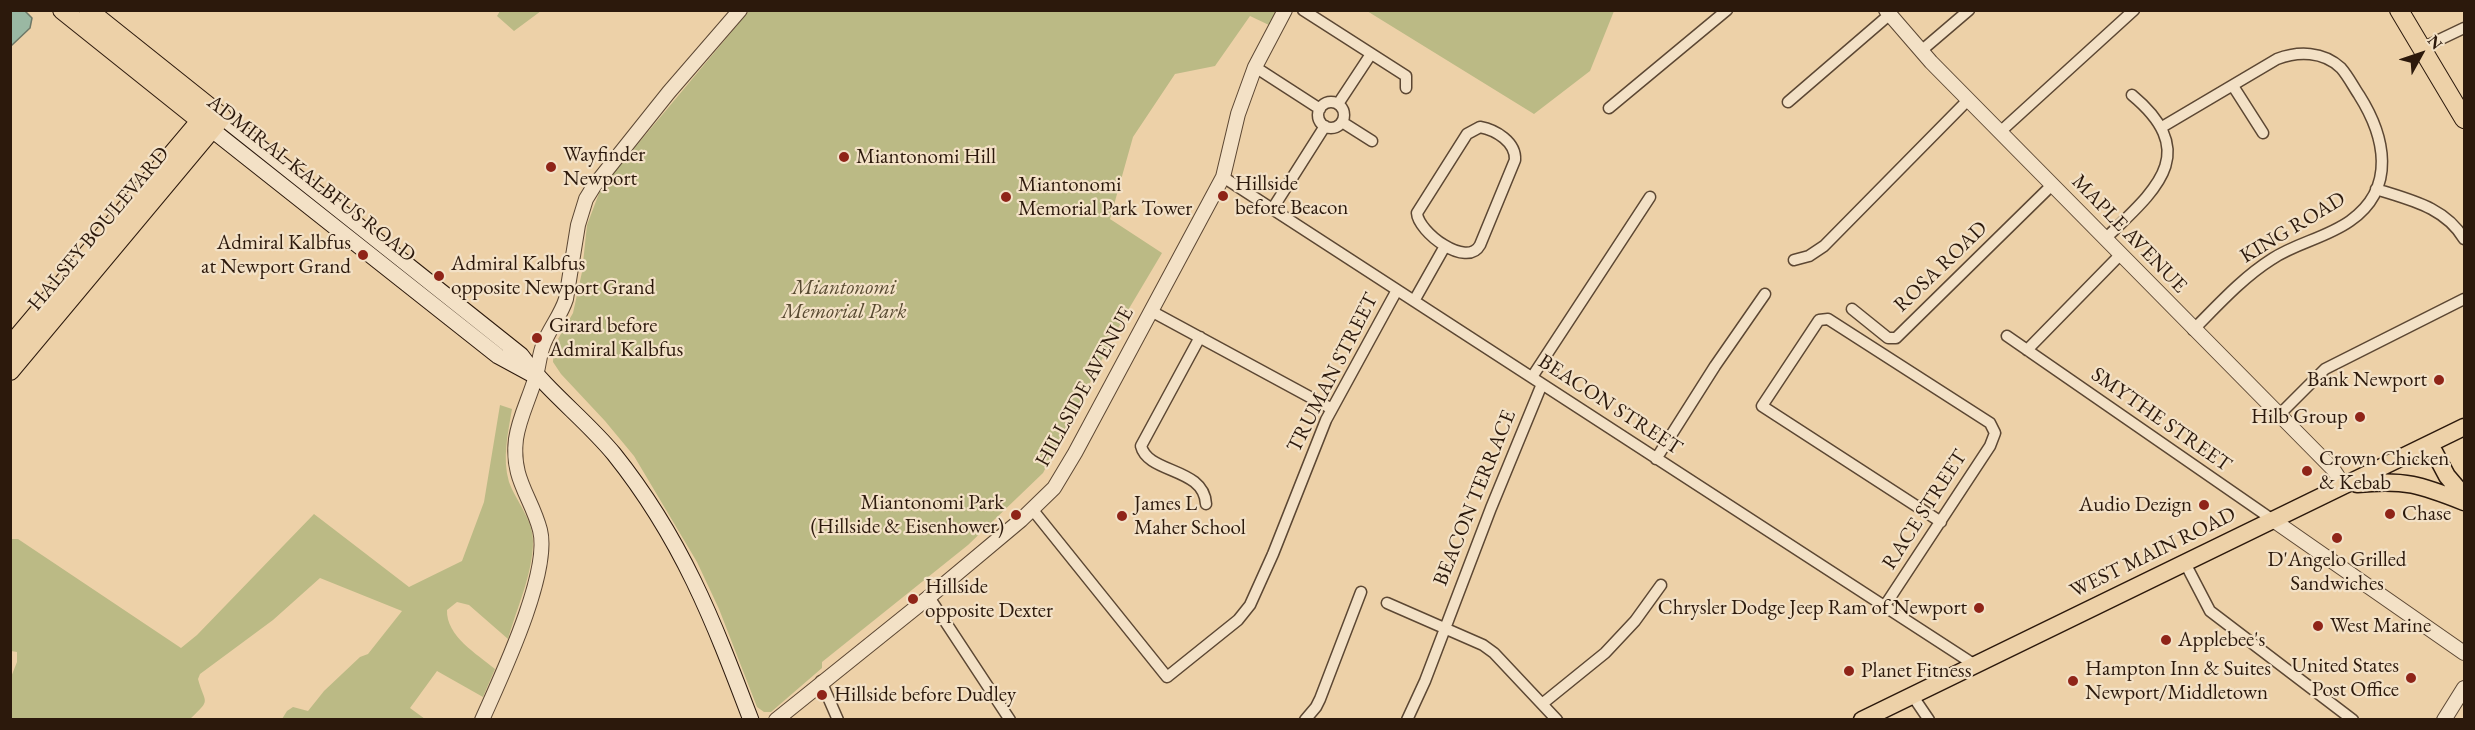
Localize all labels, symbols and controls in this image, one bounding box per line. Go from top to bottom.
north arrow [2391,24,2451,84]
text: N [2423,30,2447,54]
street label: ADMIRAL KALBFUS ROAD [202,90,420,268]
street label: HALSEY BOULEVARD [23,142,175,316]
place label: Wayfinder Newport [563,142,645,192]
place label: Miantonomi Hill [856,144,996,170]
marker: Miantonomi Hill [837,150,851,164]
marker: Wayfinder Newport [544,160,558,174]
street label: MAPLE AVENUE [2066,170,2192,298]
place label: Hillside before Beacon [1235,171,1348,221]
place label: Miantonomi Memorial Park Tower [1018,172,1192,222]
street label: KING ROAD [2236,187,2350,269]
marker: Hillside before Beacon [1216,189,1230,203]
marker: Miantonomi Memorial Park Tower [999,190,1013,204]
street label: ROSA ROAD [1889,216,1993,318]
place label: Admiral Kalbfus at Newport Grand [201,230,351,280]
marker: Admiral Kalbfus at Newport Grand [356,248,370,262]
place label: Admiral Kalbfus opposite Newport Grand [451,251,655,301]
marker: Admiral Kalbfus opposite Newport Grand [432,269,446,283]
park label: Miantonomi Memorial Park [781,275,907,325]
street label: TRUMAN STREET [1282,289,1384,457]
street label: HILLSIDE AVENUE [1031,303,1139,471]
place label: Girard before Admiral Kalbfus [549,313,683,363]
marker: Girard before Admiral Kalbfus [530,331,544,345]
street label: BEACON STREET [1533,349,1687,461]
street label: SMYTHE STREET [2086,362,2236,478]
place label: Bank Newport [2307,367,2427,393]
marker: Bank Newport [2432,373,2446,387]
place label: Hilb Group [2251,404,2348,430]
street label: BEACON TERRACE [1428,406,1522,590]
marker: Hilb Group [2353,410,2367,424]
street label: RACE STREET [1877,446,1973,574]
place label: Crown Chicken & Kebab [2319,446,2449,496]
marker: Crown Chicken & Kebab [2300,464,2314,478]
place label: Miantonomi Park (Hillside & Eisenhower) [811,490,1004,540]
place label: James L Maher School [1134,491,1246,541]
place label: Audio Dezign [2079,492,2192,518]
marker: Audio Dezign [2197,498,2211,512]
place label: Chase [2402,501,2451,527]
street label: WEST MAIN ROAD [2066,502,2240,604]
marker: Chase [2383,507,2397,521]
marker: Miantonomi Park (Hillside & Eisenhower) [1009,508,1023,522]
marker: James L Maher School [1115,509,1129,523]
marker: D'Angelo Grilled Sandwiches [2330,531,2344,545]
place label: D'Angelo Grilled Sandwiches [2268,547,2406,597]
place label: Hillside opposite Dexter [925,574,1053,624]
marker: Hillside opposite Dexter [906,592,920,606]
place label: Chrysler Dodge Jeep Ram of Newport [1658,595,1967,621]
marker: Chrysler Dodge Jeep Ram of Newport [1972,601,1986,615]
place label: West Marine [2330,613,2431,639]
marker: West Marine [2311,619,2325,633]
place label: Applebee's [2178,627,2265,653]
marker: Applebee's [2159,633,2173,647]
place label: United States Post Office [2292,653,2399,703]
place label: Hampton Inn & Suites Newport/Middletown [2085,656,2271,706]
place label: Planet Fitness [1861,658,1971,684]
marker: Planet Fitness [1842,664,1856,678]
marker: United States Post Office [2404,671,2418,685]
marker: Hampton Inn & Suites Newport/Middletown [2066,674,2080,688]
place label: Hillside before Dudley [834,682,1016,708]
marker: Hillside before Dudley [815,688,829,702]

